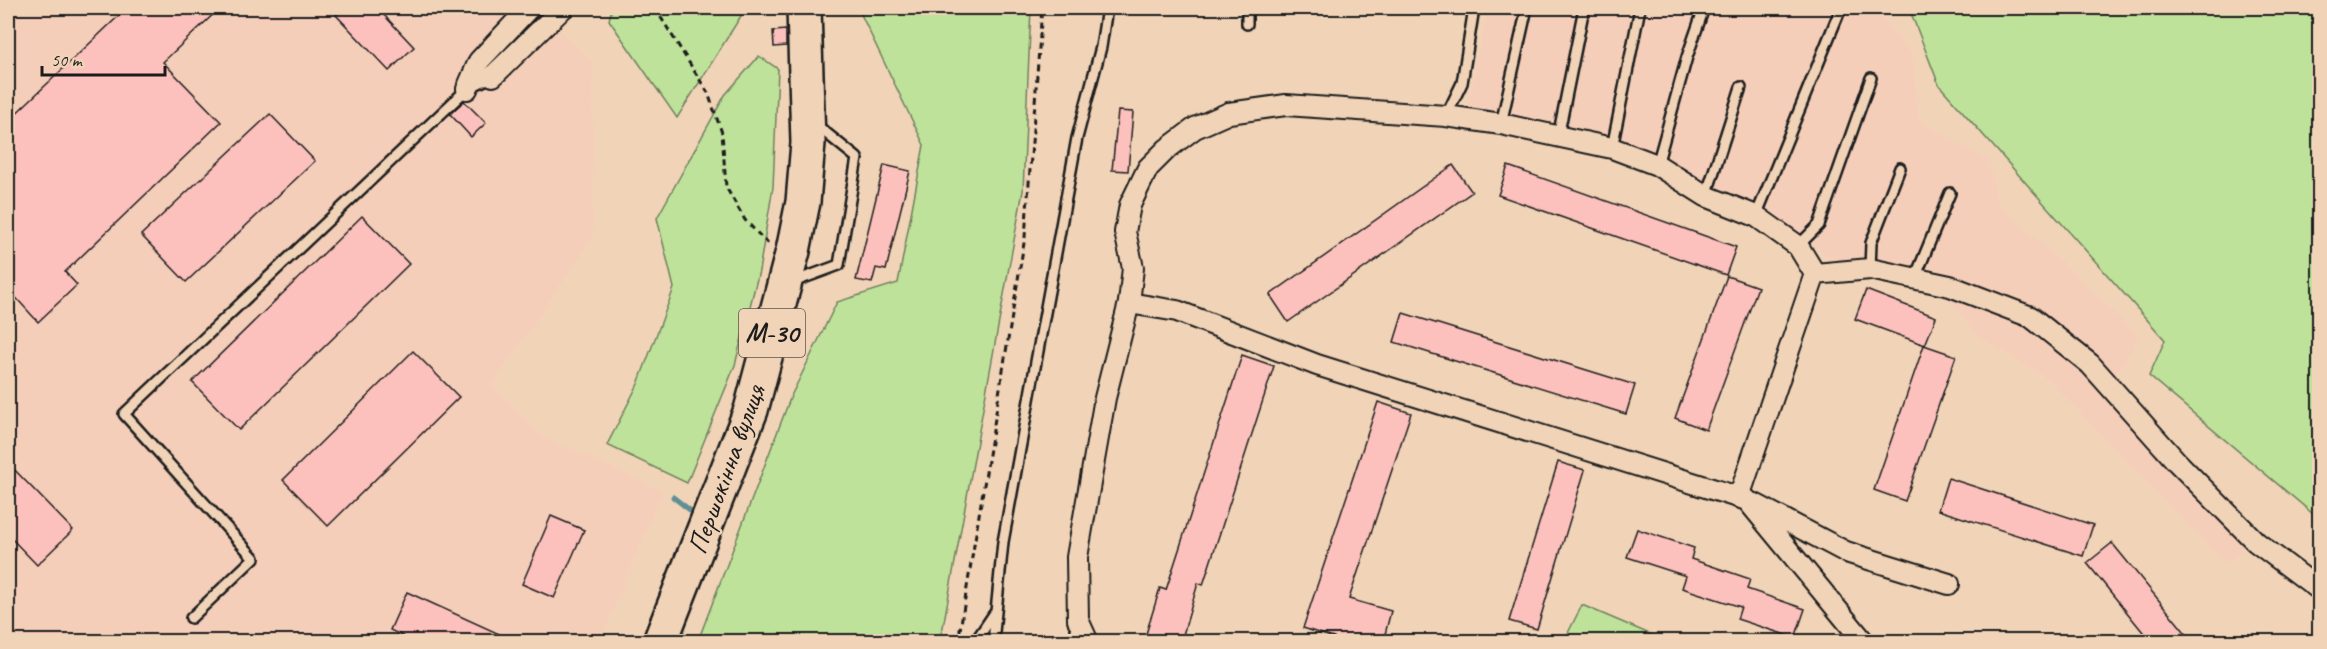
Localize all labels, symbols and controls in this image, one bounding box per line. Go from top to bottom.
scale bar [42,39,165,77]
text: 50 m [51,49,84,71]
road number: М-30 [739,309,805,357]
street label: Першокінна вулиця [679,379,773,558]

